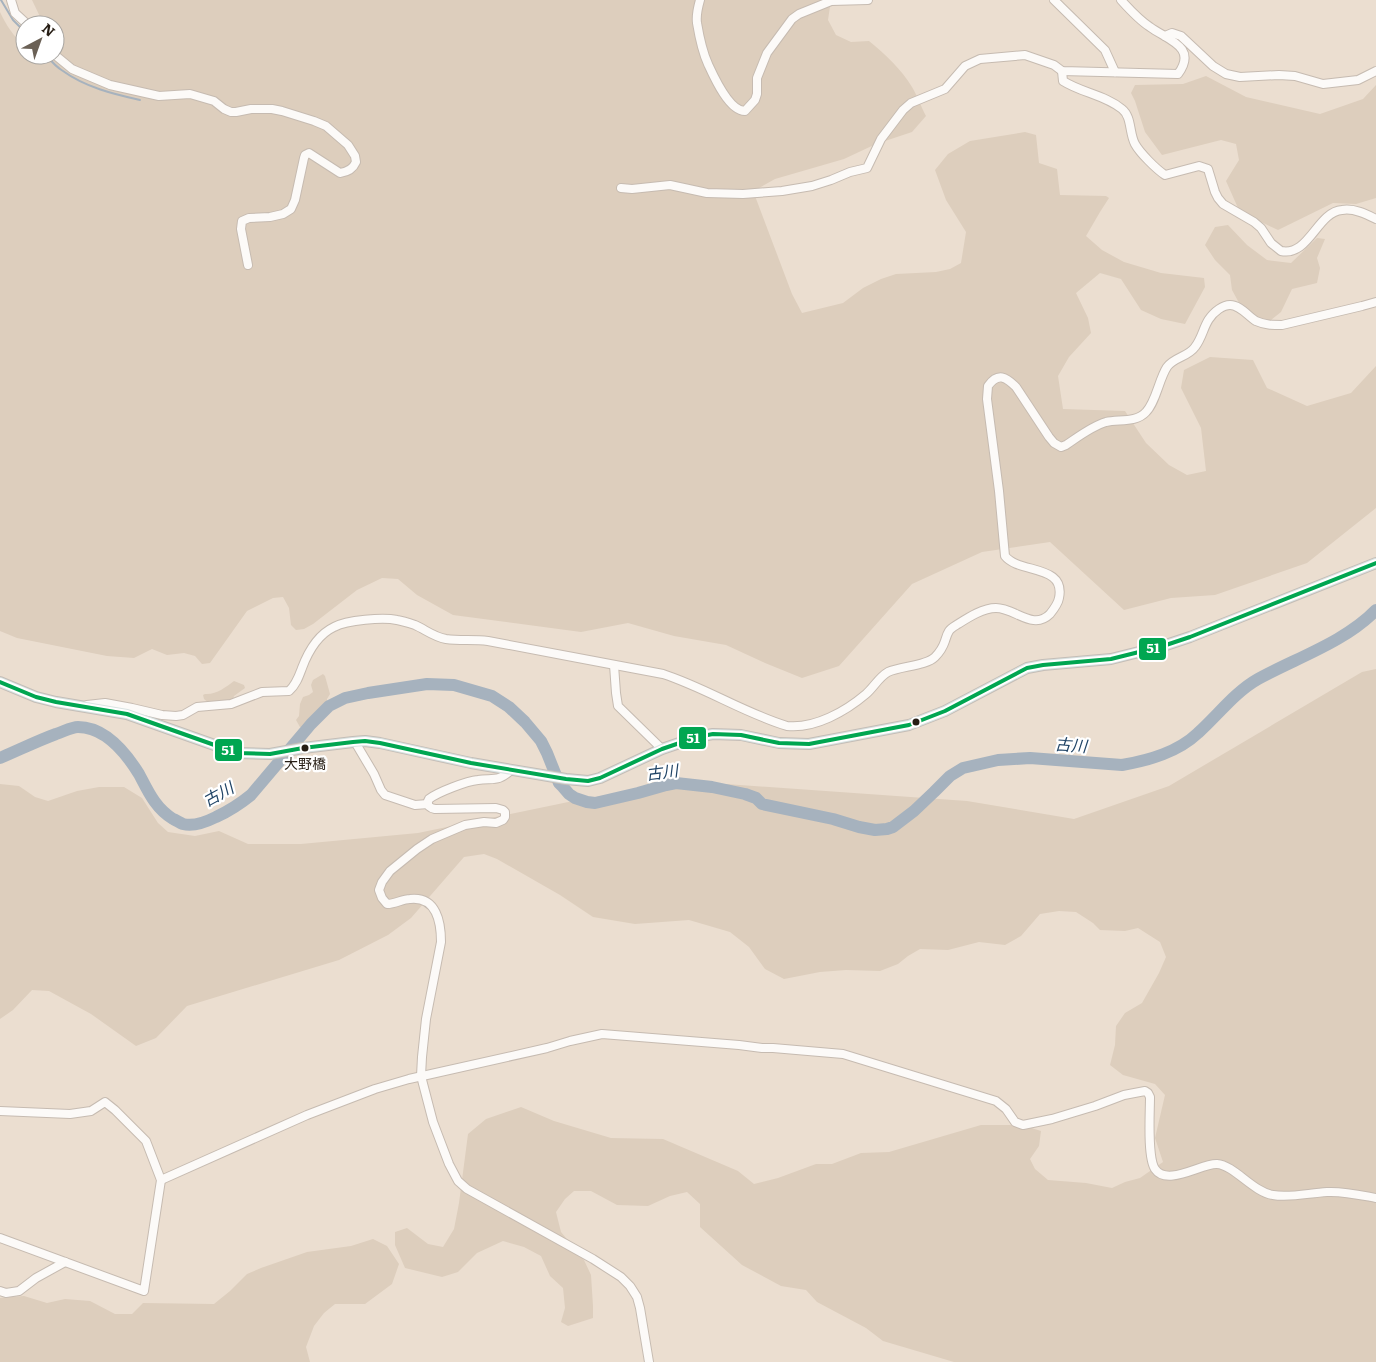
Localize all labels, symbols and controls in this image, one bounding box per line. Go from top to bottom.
north arrow [15,15,65,65]
text: N [38,18,60,41]
line badge: 51 [1138,637,1167,661]
text: 51 [1146,637,1160,657]
unlabelled marker [911,717,921,727]
line badge: 51 [678,726,707,750]
text: 51 [686,727,700,747]
water label: 古川 [1054,731,1090,757]
line badge: 51 [214,738,243,762]
text: 51 [221,739,235,759]
marker: 大野橋 [300,743,310,753]
place label: 大野橋 [284,753,326,773]
water label: 古川 [645,757,681,785]
water label: 古川 [198,774,239,811]

